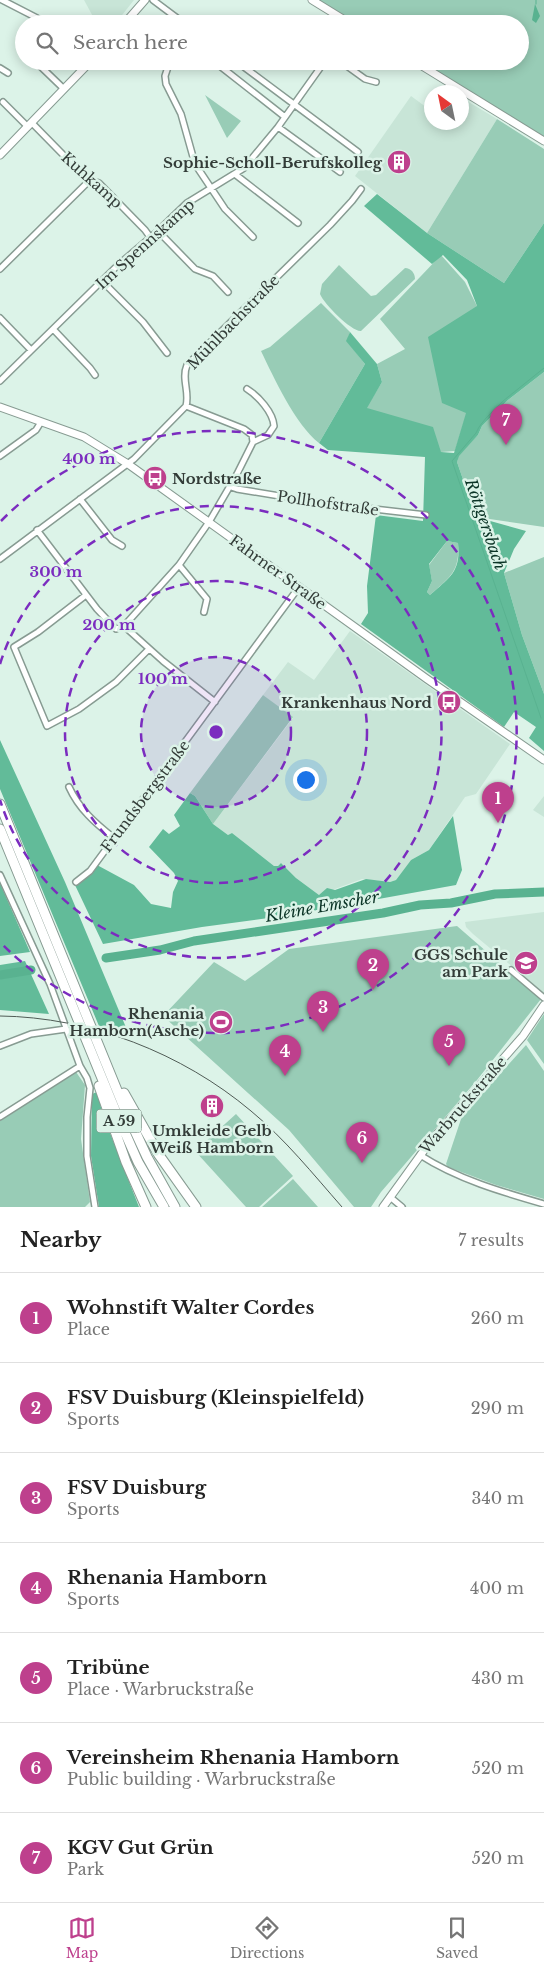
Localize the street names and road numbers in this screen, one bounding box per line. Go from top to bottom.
street label: Kuhkamp [58,148,126,212]
street label: Im Spennskamp [92,195,198,293]
street label: Mühlbachstraße [183,271,283,373]
street label: Pollhofstraße [276,486,380,520]
street label: Fahrner Straße [226,531,330,613]
street label: Frundsbergstraße [97,736,193,856]
street label: Warbruckstraße [415,1052,510,1158]
road number: A 59 [96,1110,142,1132]

